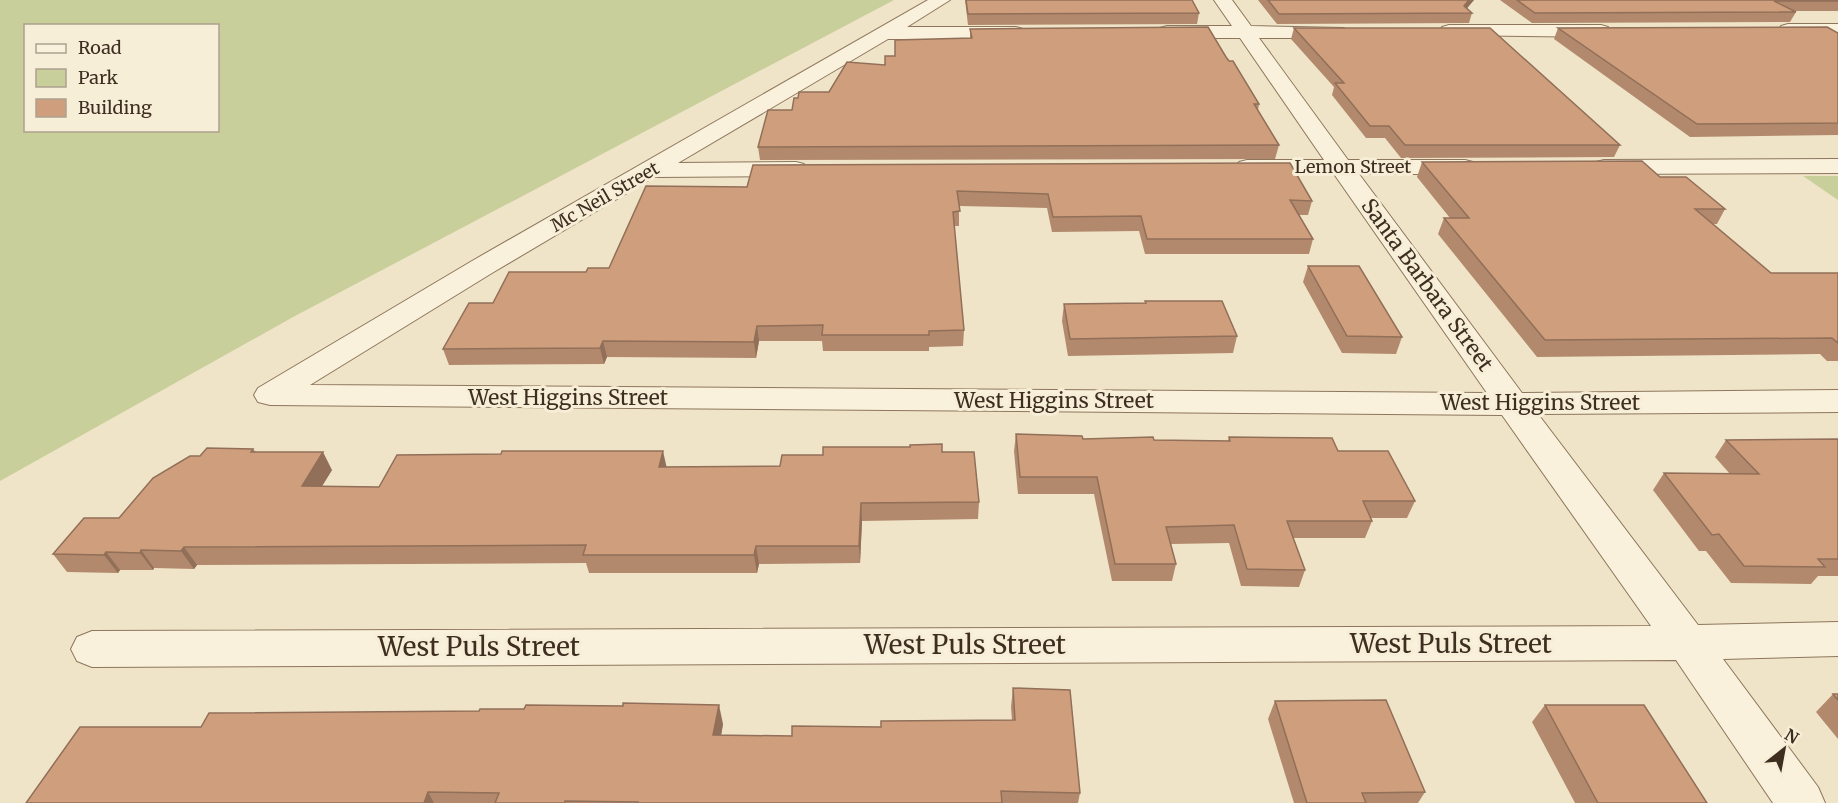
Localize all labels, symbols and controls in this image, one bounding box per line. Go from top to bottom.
legend [24,24,219,132]
text: Road [78,36,122,59]
text: Park [78,66,119,89]
text: Building [78,96,152,119]
street label: Lemon Street [1295,155,1411,178]
street label: Mc Neil Street [546,156,663,237]
street label: Santa Barbara Street [1356,193,1499,376]
street label: West Higgins Street [467,384,668,411]
street label: West Higgins Street [953,387,1154,414]
street label: West Higgins Street [1439,389,1640,416]
street label: West Puls Street [1349,627,1552,660]
street label: West Puls Street [863,628,1066,661]
street label: West Puls Street [377,630,580,663]
north arrow [1754,719,1814,779]
text: N [1781,724,1803,748]

